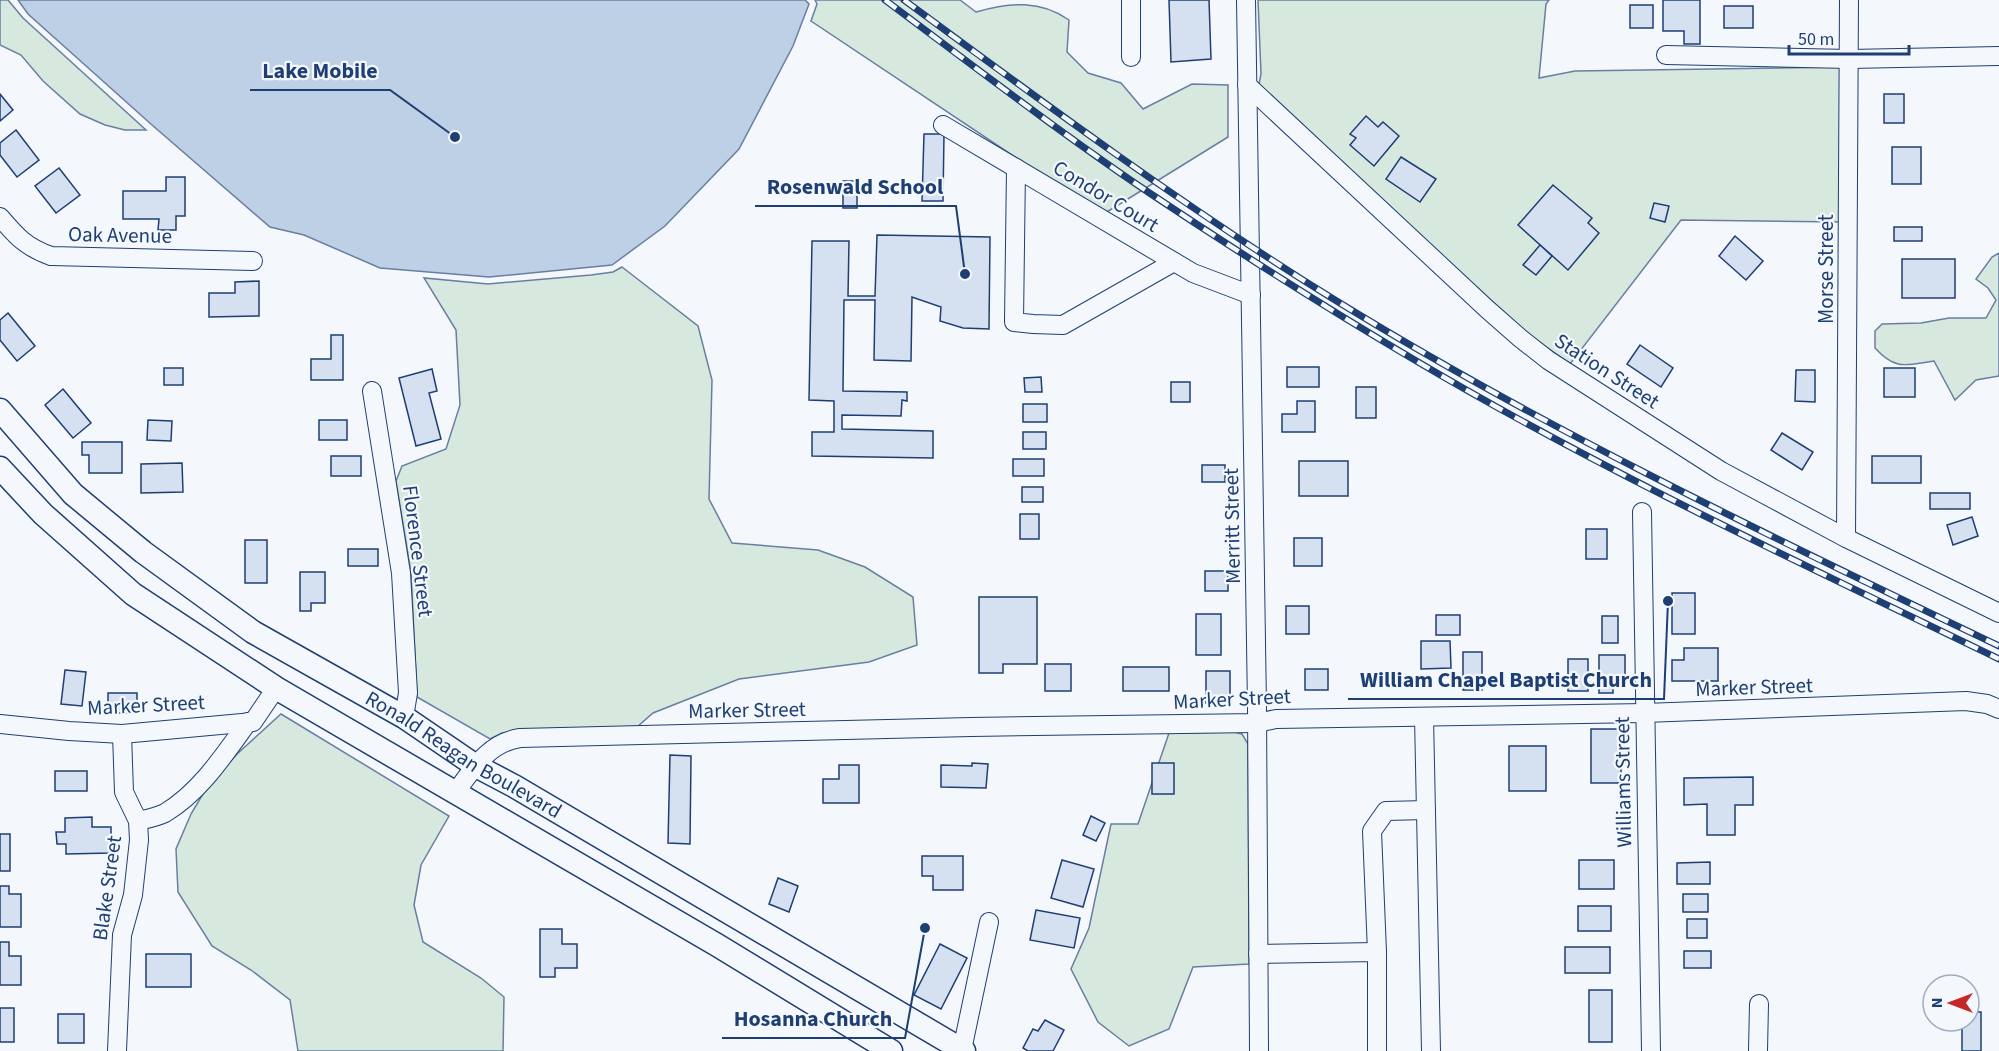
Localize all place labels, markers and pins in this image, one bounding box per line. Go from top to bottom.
callout: Lake Mobile [250,50,390,90]
callout: Rosenwald School [755,166,956,206]
callout: William Chapel Baptist Church [1348,659,1664,699]
callout: Hosanna Church [722,998,905,1038]

